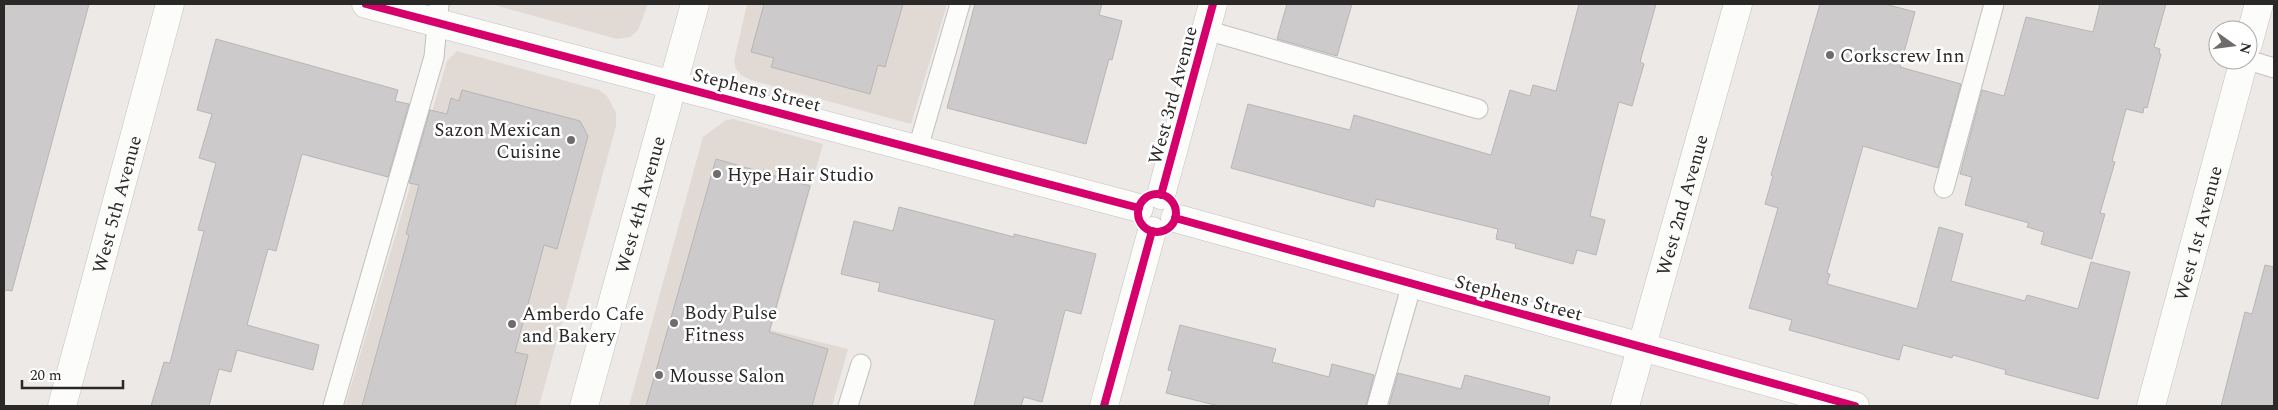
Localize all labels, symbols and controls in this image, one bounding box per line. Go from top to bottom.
north arrow [2208,20,2258,70]
street label: West 3rd Avenue [1141,23,1206,168]
text: N [2234,40,2257,56]
place label: Corkscrew Inn [1840,42,1964,71]
marker: Corkscrew Inn [1824,49,1836,61]
street label: Stephens Street [690,61,824,120]
place label: Sazon Mexican Cuisine [434,116,561,167]
street label: West 2nd Avenue [1649,131,1717,279]
street label: West 5th Avenue [85,132,150,277]
street label: West 4th Avenue [608,133,674,277]
marker: Sazon Mexican Cuisine [565,134,577,146]
place label: Hype Hair Studio [727,161,874,190]
street label: West 1st Avenue [2167,163,2231,304]
marker: Hype Hair Studio [711,168,723,180]
street label: Stephens Street [1452,267,1586,329]
place label: Body Pulse Fitness [684,299,777,350]
place label: Amberdo Cafe and Bakery [522,300,644,351]
marker: Body Pulse Fitness [668,317,680,329]
marker: Amberdo Cafe and Bakery [506,318,518,330]
scale bar [22,358,124,390]
place label: Mousse Salon [669,362,785,391]
text: 20 m [30,364,62,387]
marker: Mousse Salon [653,369,665,381]

